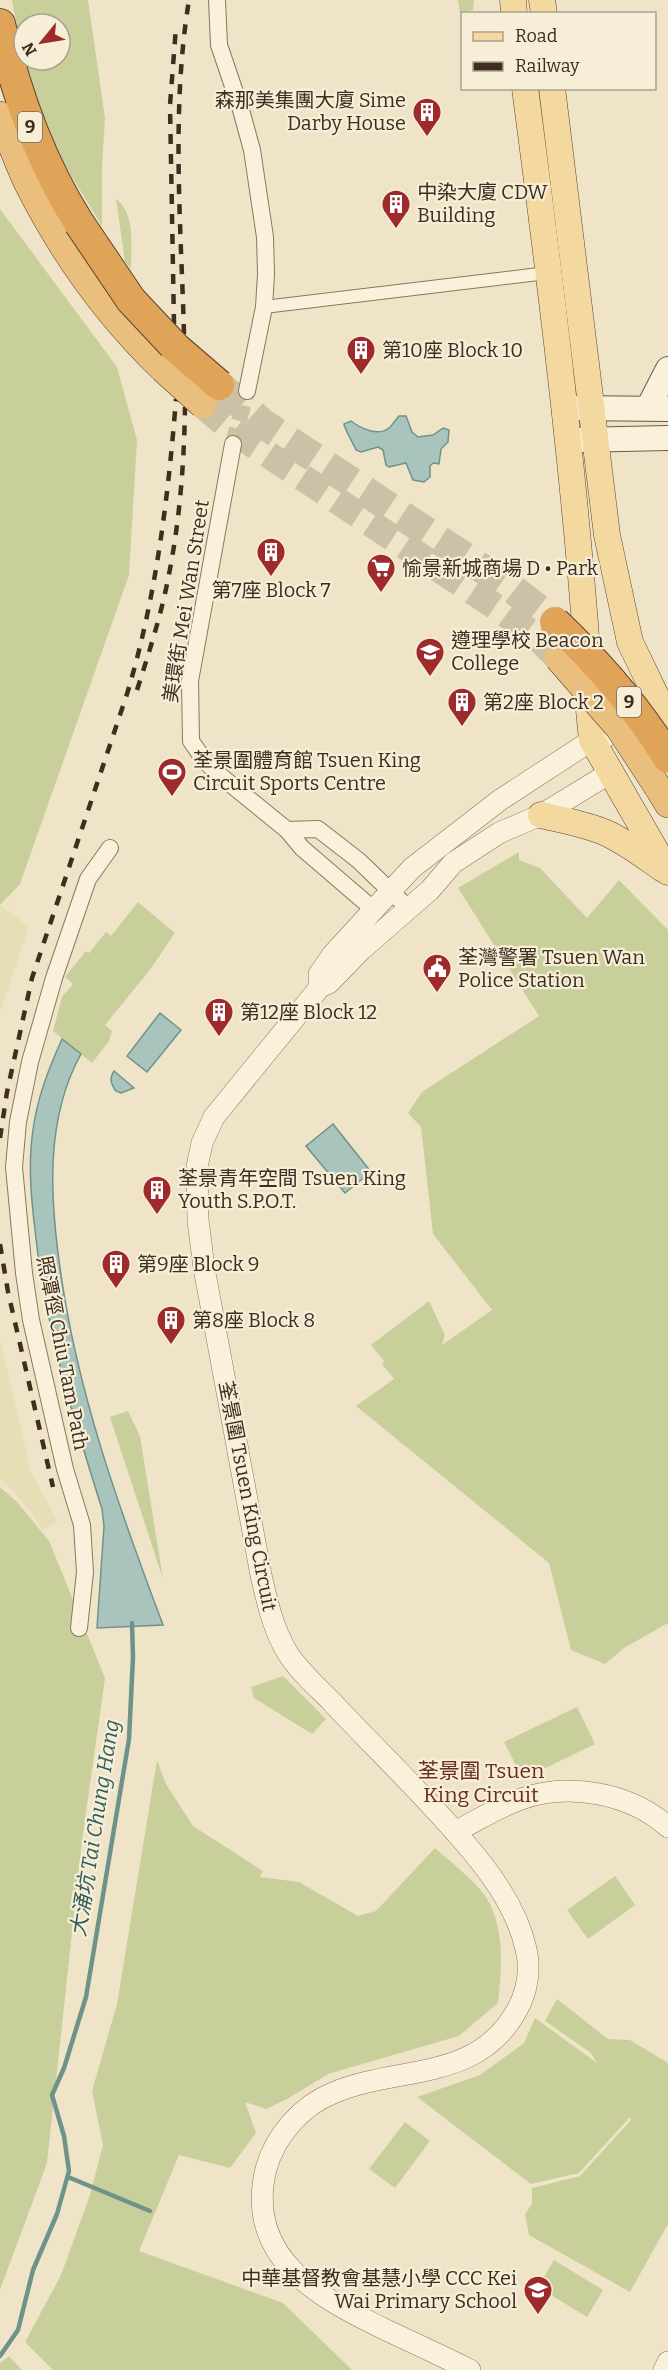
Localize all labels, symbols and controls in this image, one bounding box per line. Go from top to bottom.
north arrow [12,12,72,72]
legend [461,12,656,90]
text: Road [515,25,558,47]
text: N [18,39,41,59]
text: Railway [515,55,580,77]
place label: 森那美集團大廈 Sime Darby House [215,88,406,135]
building icon: 森那美集團大廈 Sime Darby House [411,96,443,138]
road number: 9 [18,112,42,142]
place label: 中染大廈 CDW Building [417,180,548,227]
building icon: 中染大廈 CDW Building [380,188,412,230]
building icon: 第10座 Block 10 [345,334,377,376]
place label: 第10座 Block 10 [382,338,523,362]
street label: 美環街 Mei Wan Street [158,498,214,704]
building icon: 第7座 Block 7 [255,536,287,578]
supermarket icon: 愉景新城商場 D • Park [365,552,397,594]
place label: 愉景新城商場 D • Park [402,556,599,580]
place label: 第7座 Block 7 [211,578,331,602]
place label: 遵理學校 Beacon College [451,628,604,675]
school or university icon: 遵理學校 Beacon College [414,636,446,678]
building icon: 第2座 Block 2 [446,686,478,728]
road number: 9 [617,687,641,717]
place label: 第2座 Block 2 [483,690,604,714]
place label: 荃景圍體育館 Tsuen King Circuit Sports Centre [193,748,421,795]
sports icon: 荃景圍體育館 Tsuen King Circuit Sports Centre [156,756,188,798]
place label: 荃灣警署 Tsuen Wan Police Station [458,945,645,992]
public building icon: 荃灣警署 Tsuen Wan Police Station [421,952,453,994]
building icon: 第12座 Block 12 [203,996,235,1038]
place label: 第12座 Block 12 [240,1000,377,1024]
place label: 荃景青年空間 Tsuen King Youth S.P.O.T. [178,1166,406,1213]
building icon: 荃景青年空間 Tsuen King Youth S.P.O.T. [141,1174,173,1216]
building icon: 第9座 Block 9 [100,1248,132,1290]
place label: 第9座 Block 9 [137,1252,260,1276]
street label: 照潭徑 Chiu Tam Path [32,1254,94,1453]
building icon: 第8座 Block 8 [155,1304,187,1346]
place label: 第8座 Block 8 [192,1308,315,1332]
street label: 荃景圍 Tsuen King Circuit [214,1379,282,1613]
water label: 大涌坑 Tai Chung Hang [65,1718,125,1938]
district label: 荃景圍 Tsuen King Circuit [418,1758,544,1808]
place label: 中華基督教會基慧小學 CCC Kei Wai Primary School [241,2266,517,2313]
school or university icon: 中華基督教會基慧小學 CCC Kei Wai Primary School [522,2274,554,2316]

